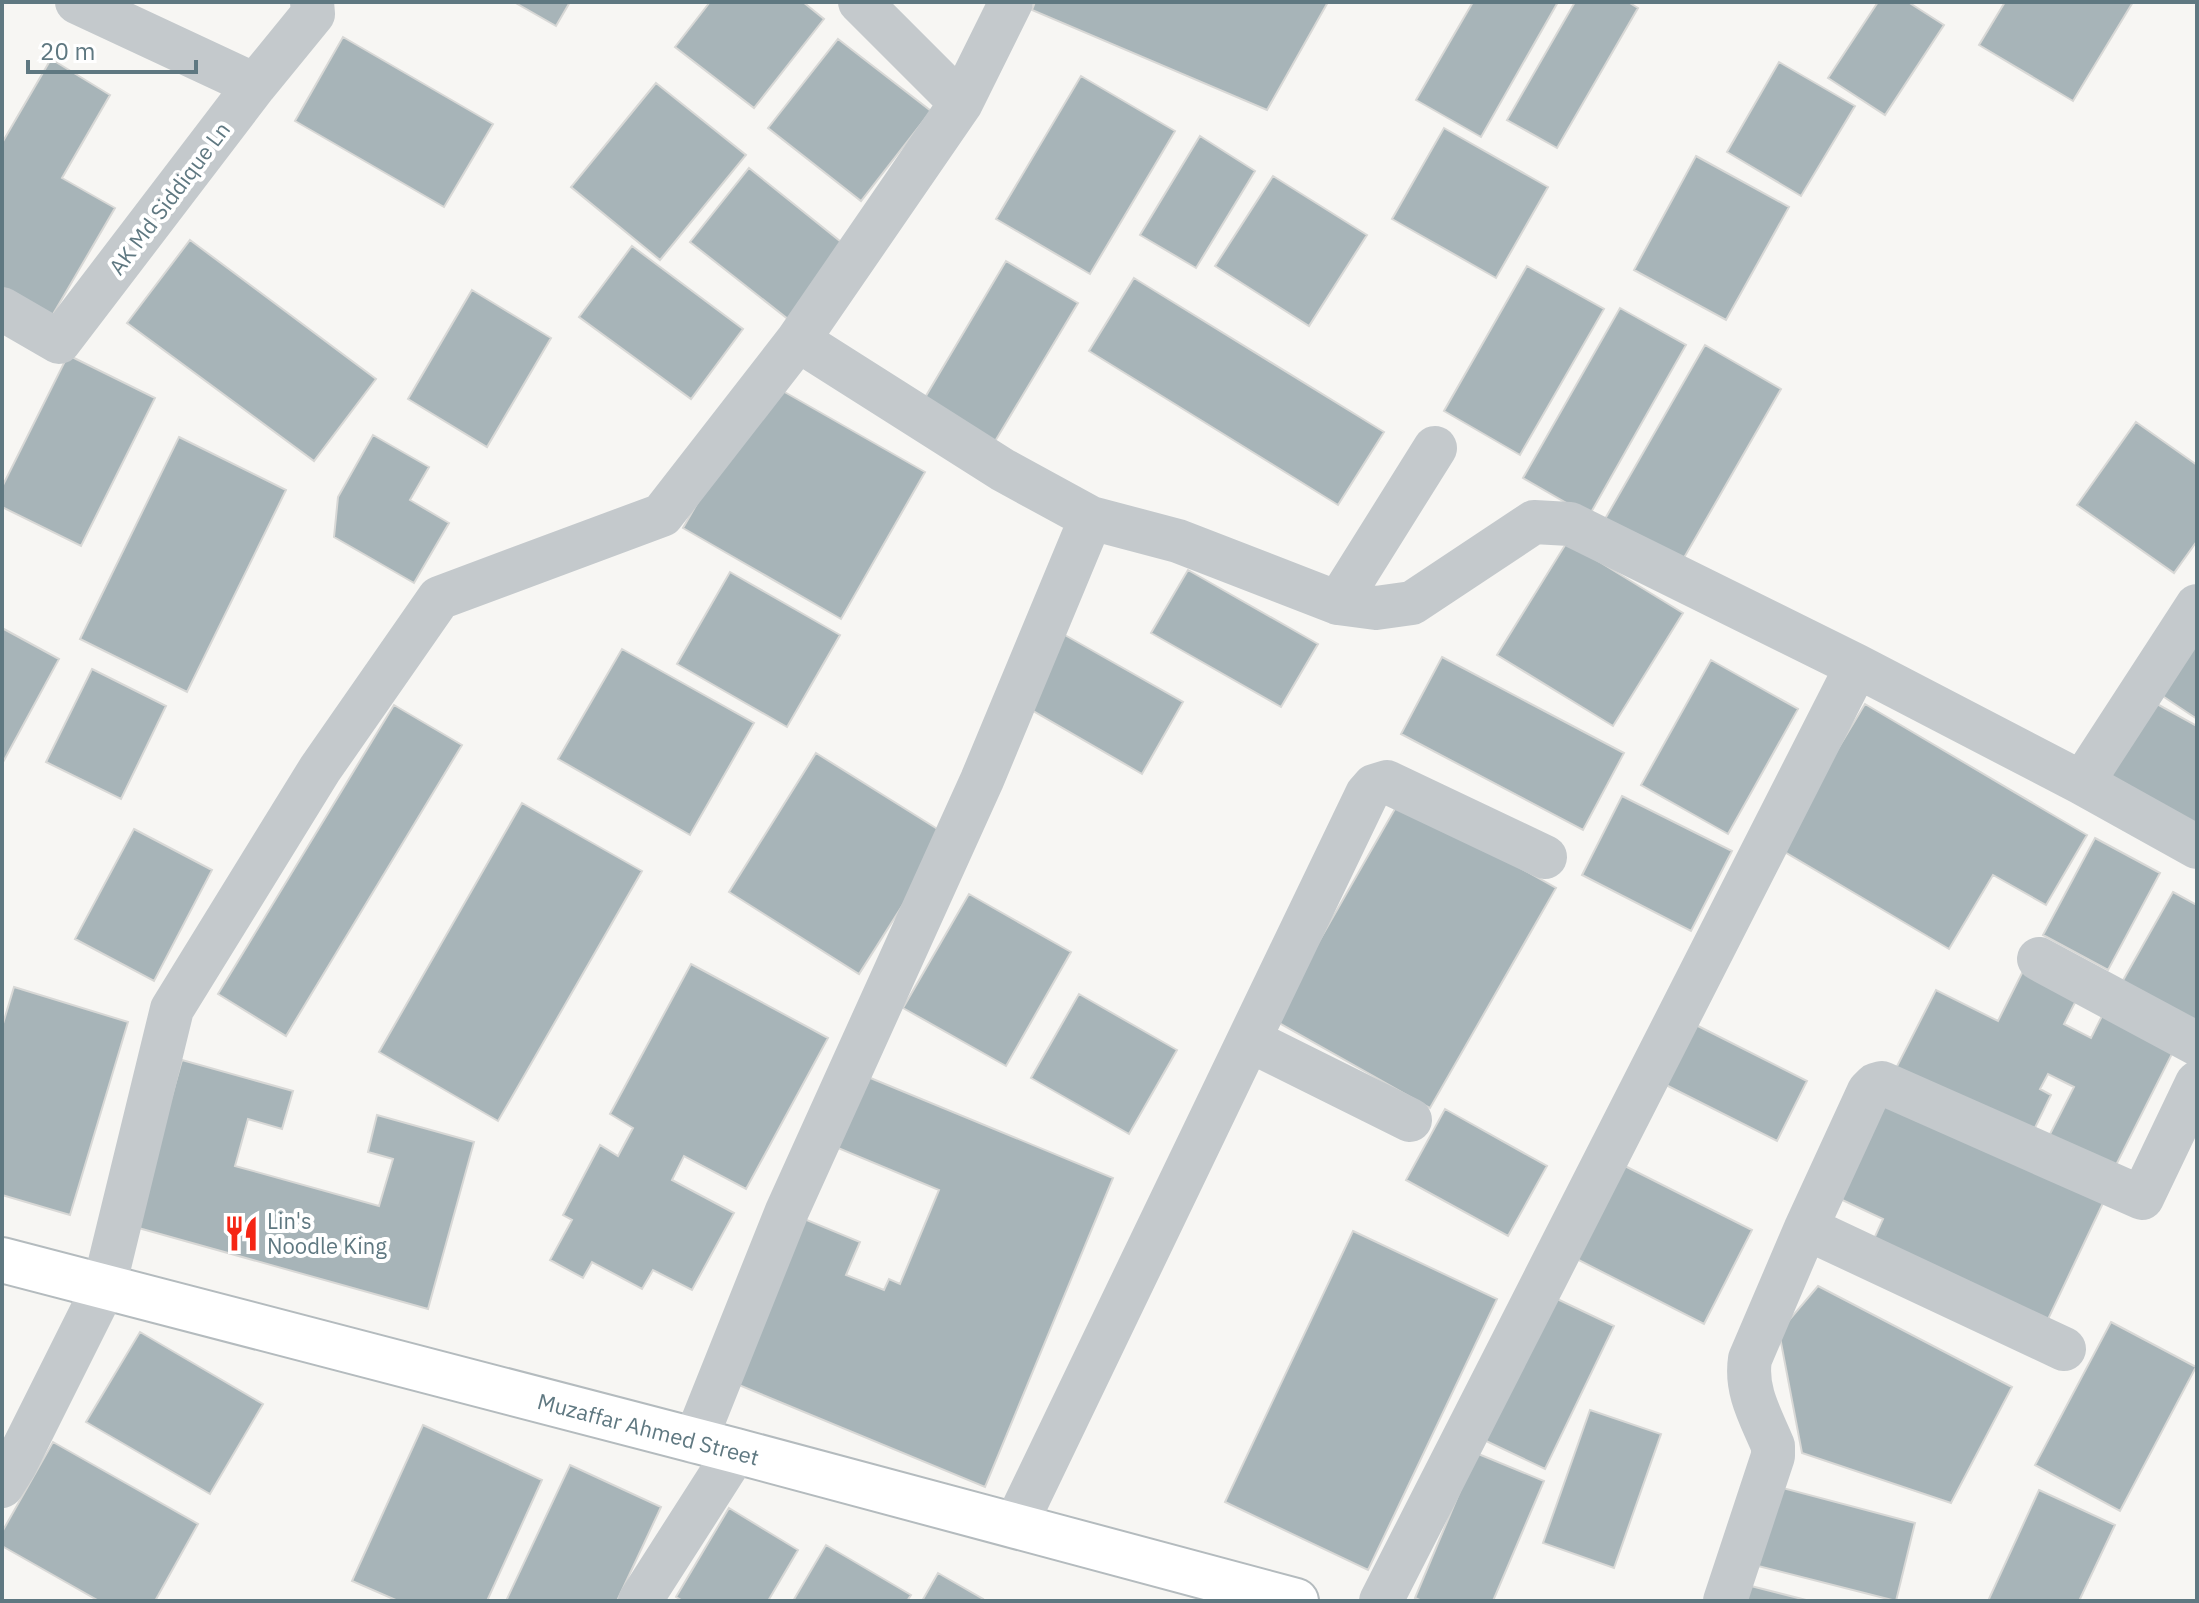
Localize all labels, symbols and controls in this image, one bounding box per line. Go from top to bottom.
scale bar [28,24,196,74]
text: 20 m [40,35,95,67]
street label: AK Md Siddique Ln [102,116,236,280]
place label: Lin's Noodle King [267,1206,387,1260]
restaurant icon: Lin's Noodle King [222,1214,260,1252]
street label: Muzaffar Ahmed Street [535,1385,762,1471]

